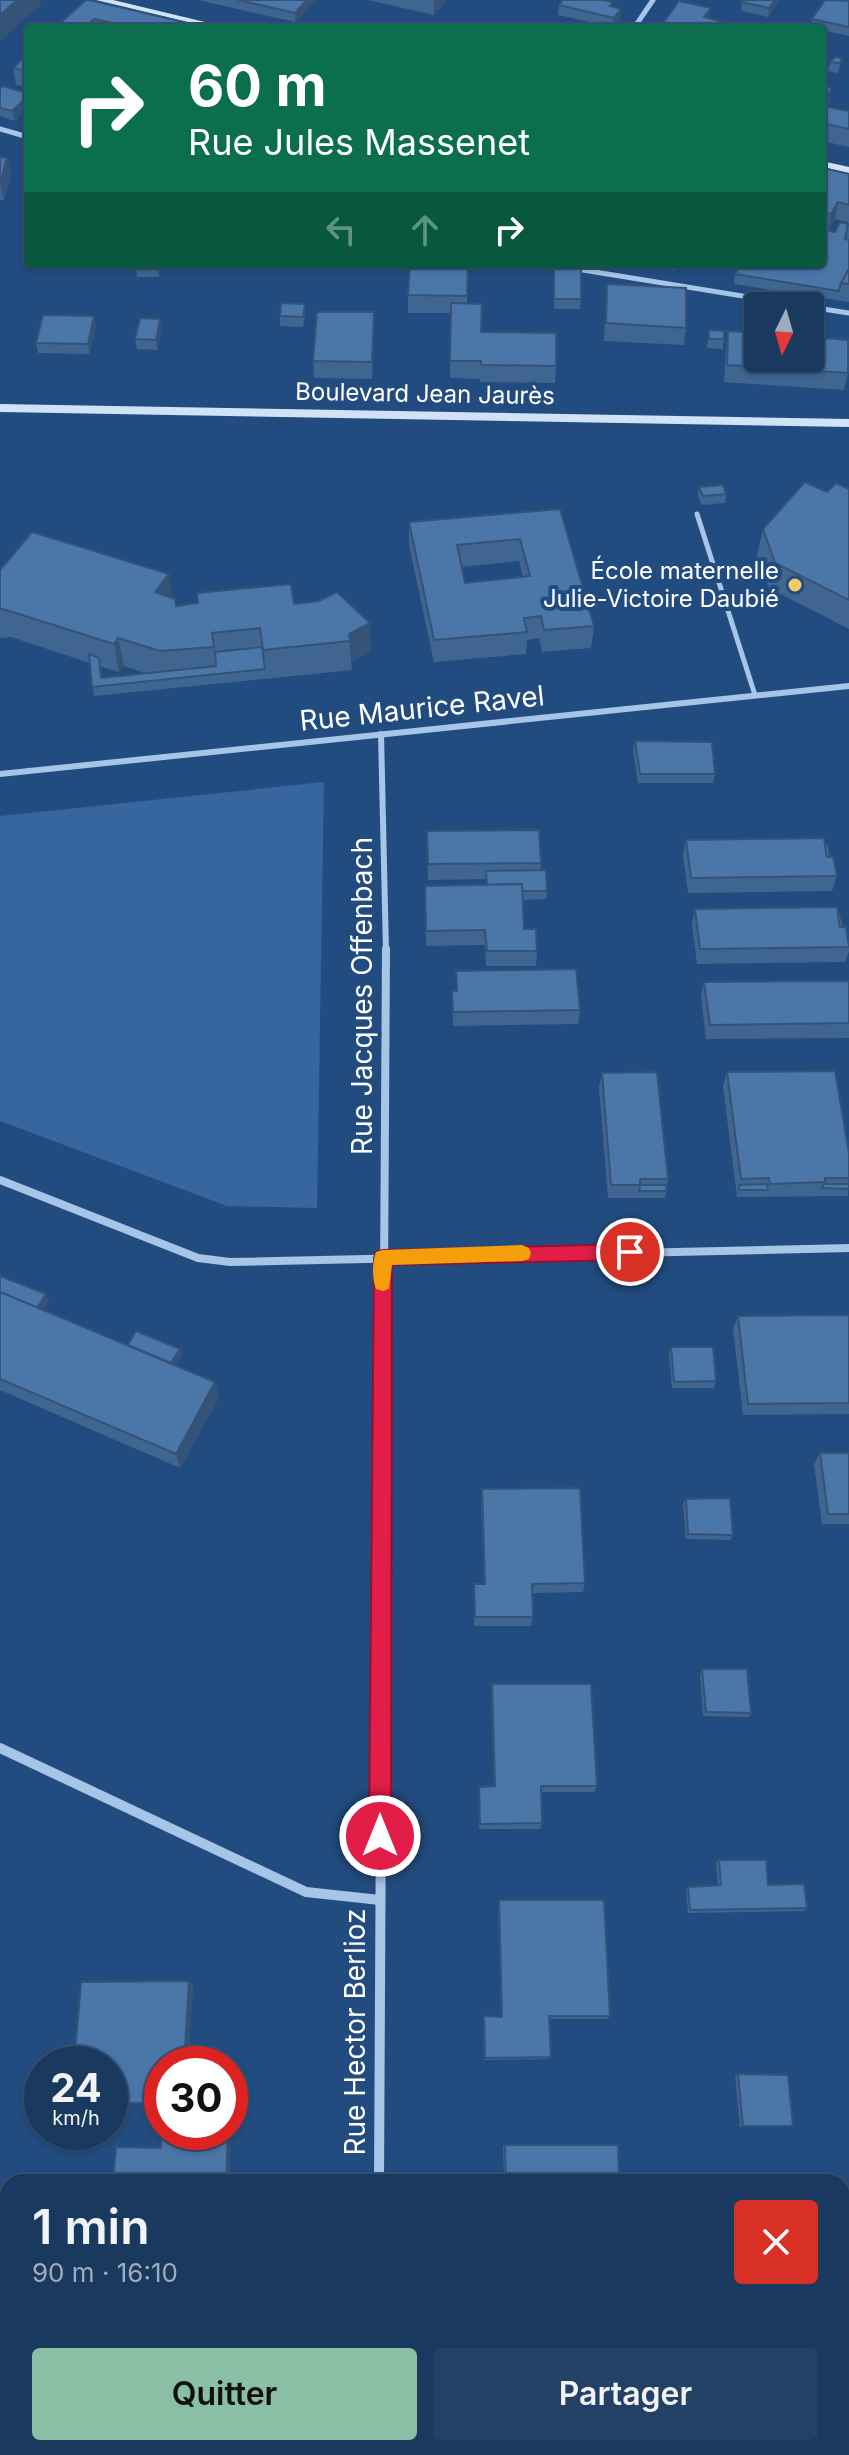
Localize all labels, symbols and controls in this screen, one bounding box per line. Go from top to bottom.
text: 60 m [188,52,327,120]
icon: right [56,56,160,160]
text: Rue Jules Massenet [188,120,530,164]
icon: left [319,208,363,252]
icon: ahead [403,208,447,252]
icon: right [487,208,531,252]
north arrow [744,292,824,372]
map controls [744,292,824,372]
street label: Boulevard Jean Jaurès [295,377,555,410]
place label: École maternelle Julie-Victoire Daubié [543,555,779,613]
marker: École maternelle Julie-Victoire Daubié [786,576,804,594]
street label: Rue Maurice Ravel [298,678,546,738]
street label: Rue Jacques Offenbach [345,837,379,1155]
pin [596,1218,664,1286]
icon: arrive [608,1230,652,1274]
position arrow [338,1794,422,1878]
street label: Rue Hector Berlioz [338,1908,372,2156]
speed limit sign: 30 [144,2046,248,2150]
text: 24 [50,2063,102,2112]
text: km/h [52,2106,100,2130]
text: 1 min [32,2197,150,2256]
button: close [734,2200,818,2284]
text: 90 m · 16:10 [32,2257,178,2288]
button: Quitter [32,2348,417,2440]
button: Partager [433,2348,818,2440]

